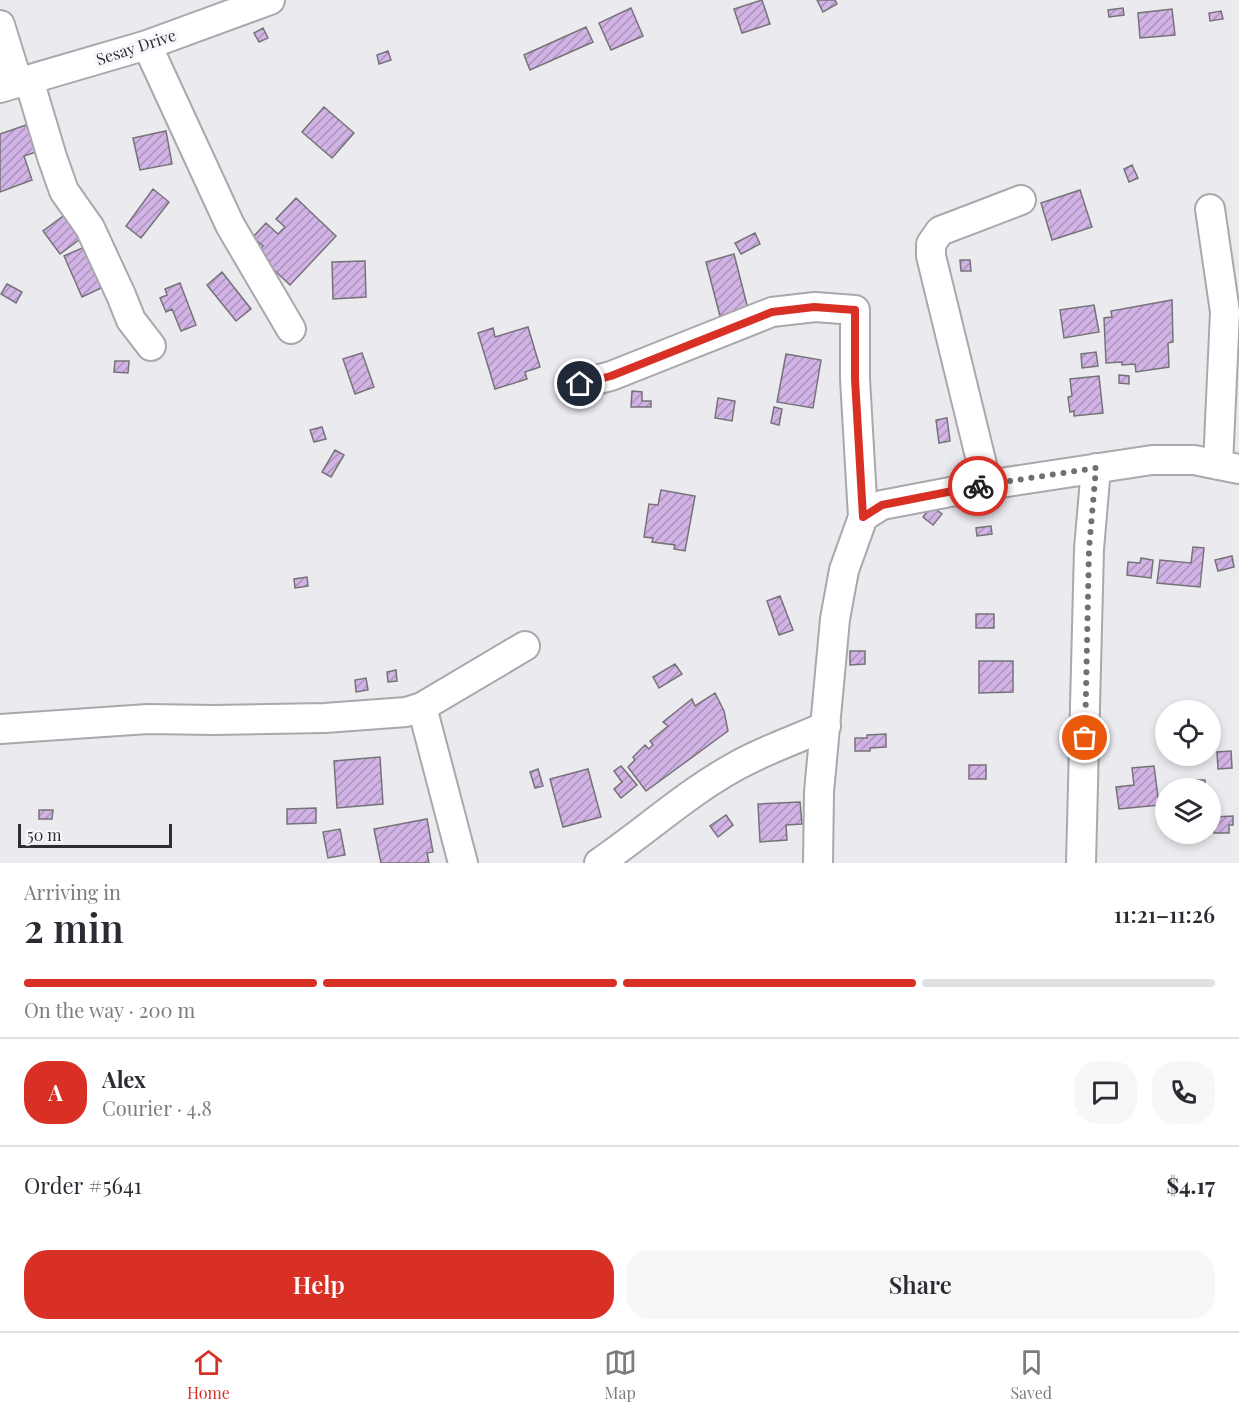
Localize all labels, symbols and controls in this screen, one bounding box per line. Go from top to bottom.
street label: Sesay Drive [93,24,178,69]
pin [554,358,605,409]
icon: home [563,367,596,400]
courier [948,456,1008,516]
icon: bike [962,470,995,503]
map controls [1155,700,1221,844]
button: locate [1155,700,1221,766]
pin [1059,712,1110,763]
icon: bag [1068,721,1101,754]
button: layers [1155,778,1221,844]
scale bar [18,821,172,848]
text: 50 m [27,824,61,845]
text: Arriving in [24,878,121,905]
text: 11:21–11:26 [1114,899,1215,929]
text: 2 min [24,901,124,953]
text: On the way · 200 m [24,996,195,1023]
button: chat [1074,1061,1137,1124]
button: phone [1152,1061,1215,1124]
text: Alex [102,1064,146,1094]
text: A [48,1077,63,1107]
text: Courier · 4.8 [102,1094,212,1121]
text: Order #5641 [24,1170,142,1200]
text: $4.17 [1166,1170,1215,1200]
button: Help [24,1250,614,1319]
button: Share [626,1250,1215,1319]
tab: Home [187,1346,230,1403]
tab: Map [604,1346,637,1403]
tab: Saved [1010,1346,1052,1403]

